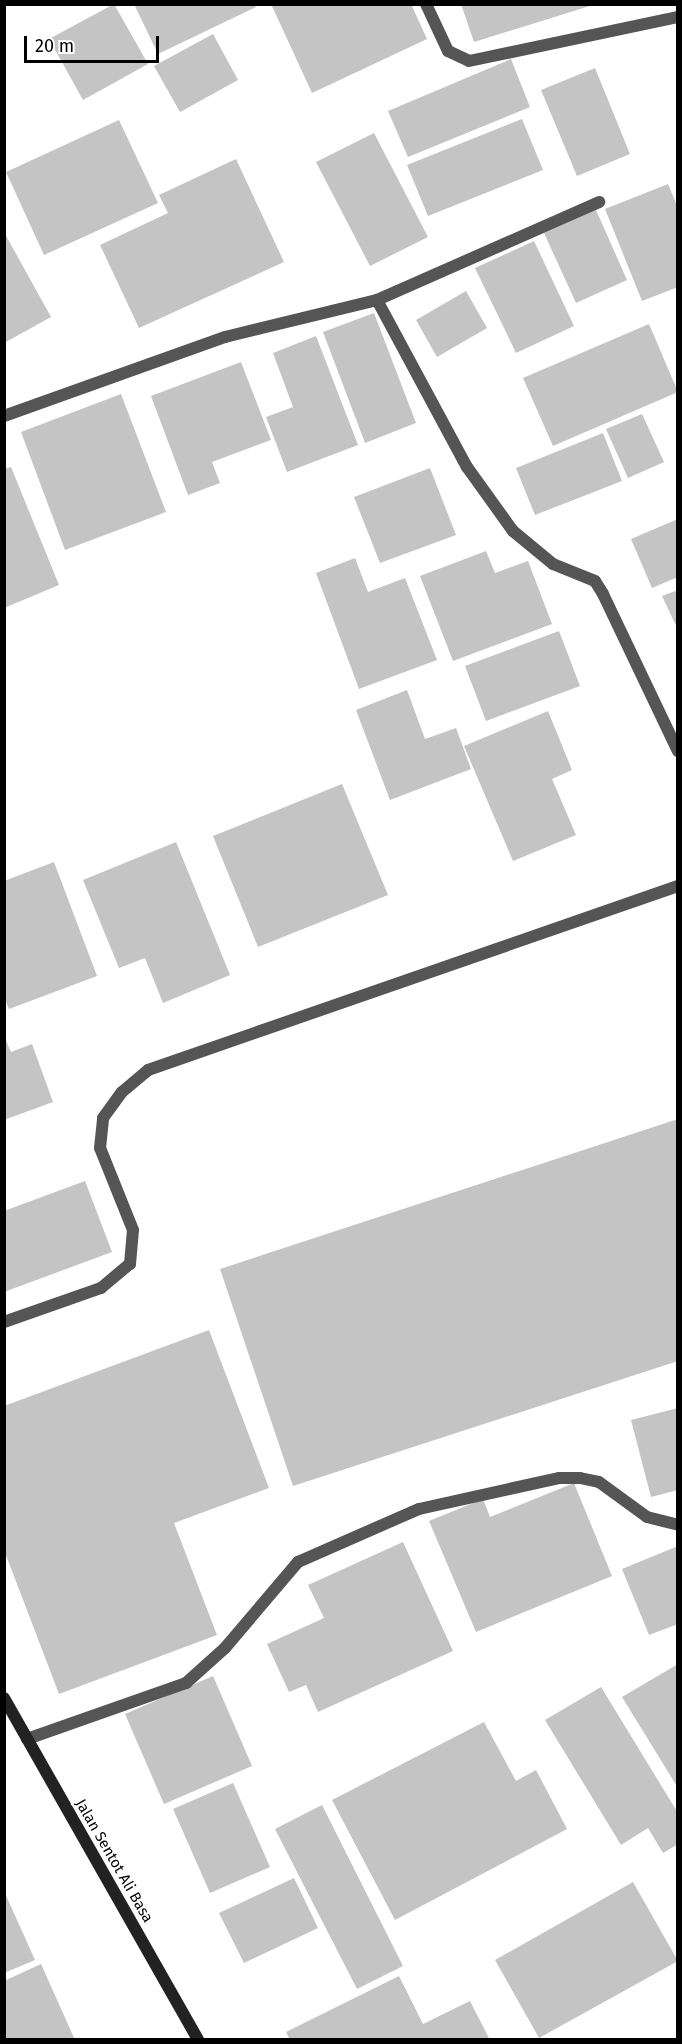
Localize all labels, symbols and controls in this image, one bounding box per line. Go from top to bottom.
scale bar [27,24,162,62]
text: 20 m [35,35,74,57]
street label: Jalan Sentot Ali Basa [71,1796,157,1926]

